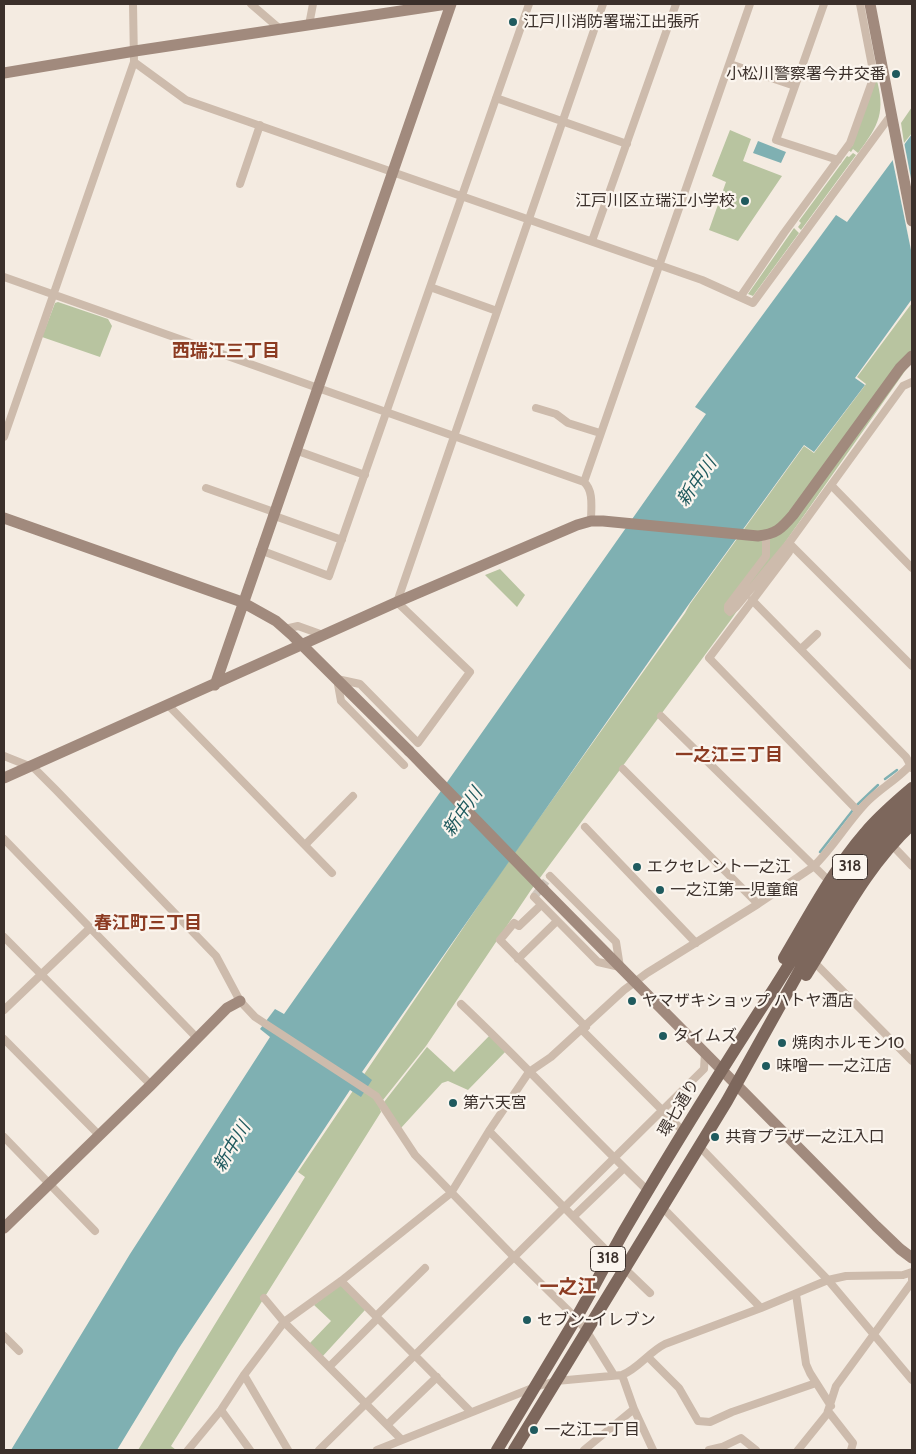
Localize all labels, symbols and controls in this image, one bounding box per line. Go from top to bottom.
place label: 江戸川消防署瑞江出張所 [523,12,699,32]
marker: 江戸川消防署瑞江出張所 [507,16,519,28]
place label: 小松川警察署今井交番 [726,64,886,84]
marker: 小松川警察署今井交番 [890,68,902,80]
place label: 江戸川区立瑞江小学校 [575,191,735,211]
marker: 江戸川区立瑞江小学校 [739,195,751,207]
district label: 西瑞江三丁目 [172,341,280,363]
water label: 新中川 [673,454,721,510]
district label: 一之江三丁目 [675,745,783,767]
water label: 新中川 [439,784,487,840]
road number: 318 [832,854,868,880]
place label: エクセレント一之江 [647,857,791,877]
marker: エクセレント一之江 [631,861,643,873]
place label: 一之江第一児童館 [670,880,798,900]
marker: 一之江第一児童館 [654,884,666,896]
district label: 春江町三丁目 [94,913,202,935]
place label: ヤマザキショップ ハトヤ酒店 [642,991,854,1011]
marker: ヤマザキショップ ハトヤ酒店 [626,995,638,1007]
place label: タイムズ [673,1026,737,1046]
marker: タイムズ [657,1030,669,1042]
place label: 焼肉ホルモン10 [792,1033,904,1053]
marker: 焼肉ホルモン10 [776,1037,788,1049]
place label: 味噌一 一之江店 [776,1056,892,1076]
marker: 味噌一 一之江店 [760,1060,772,1072]
street label: 環七通り [654,1076,704,1140]
place label: 第六天宮 [463,1093,527,1113]
marker: 第六天宮 [447,1097,459,1109]
water label: 新中川 [209,1118,255,1176]
place label: 共育プラザ一之江入口 [725,1127,885,1147]
marker: 共育プラザ一之江入口 [709,1131,721,1143]
road number: 318 [590,1246,626,1272]
district label: 一之江 [540,1276,596,1298]
place label: セブン-イレブン [537,1310,656,1330]
marker: セブン-イレブン [521,1314,533,1326]
place label: 一之江二丁目 [544,1420,640,1440]
marker: 一之江二丁目 [528,1424,540,1436]

